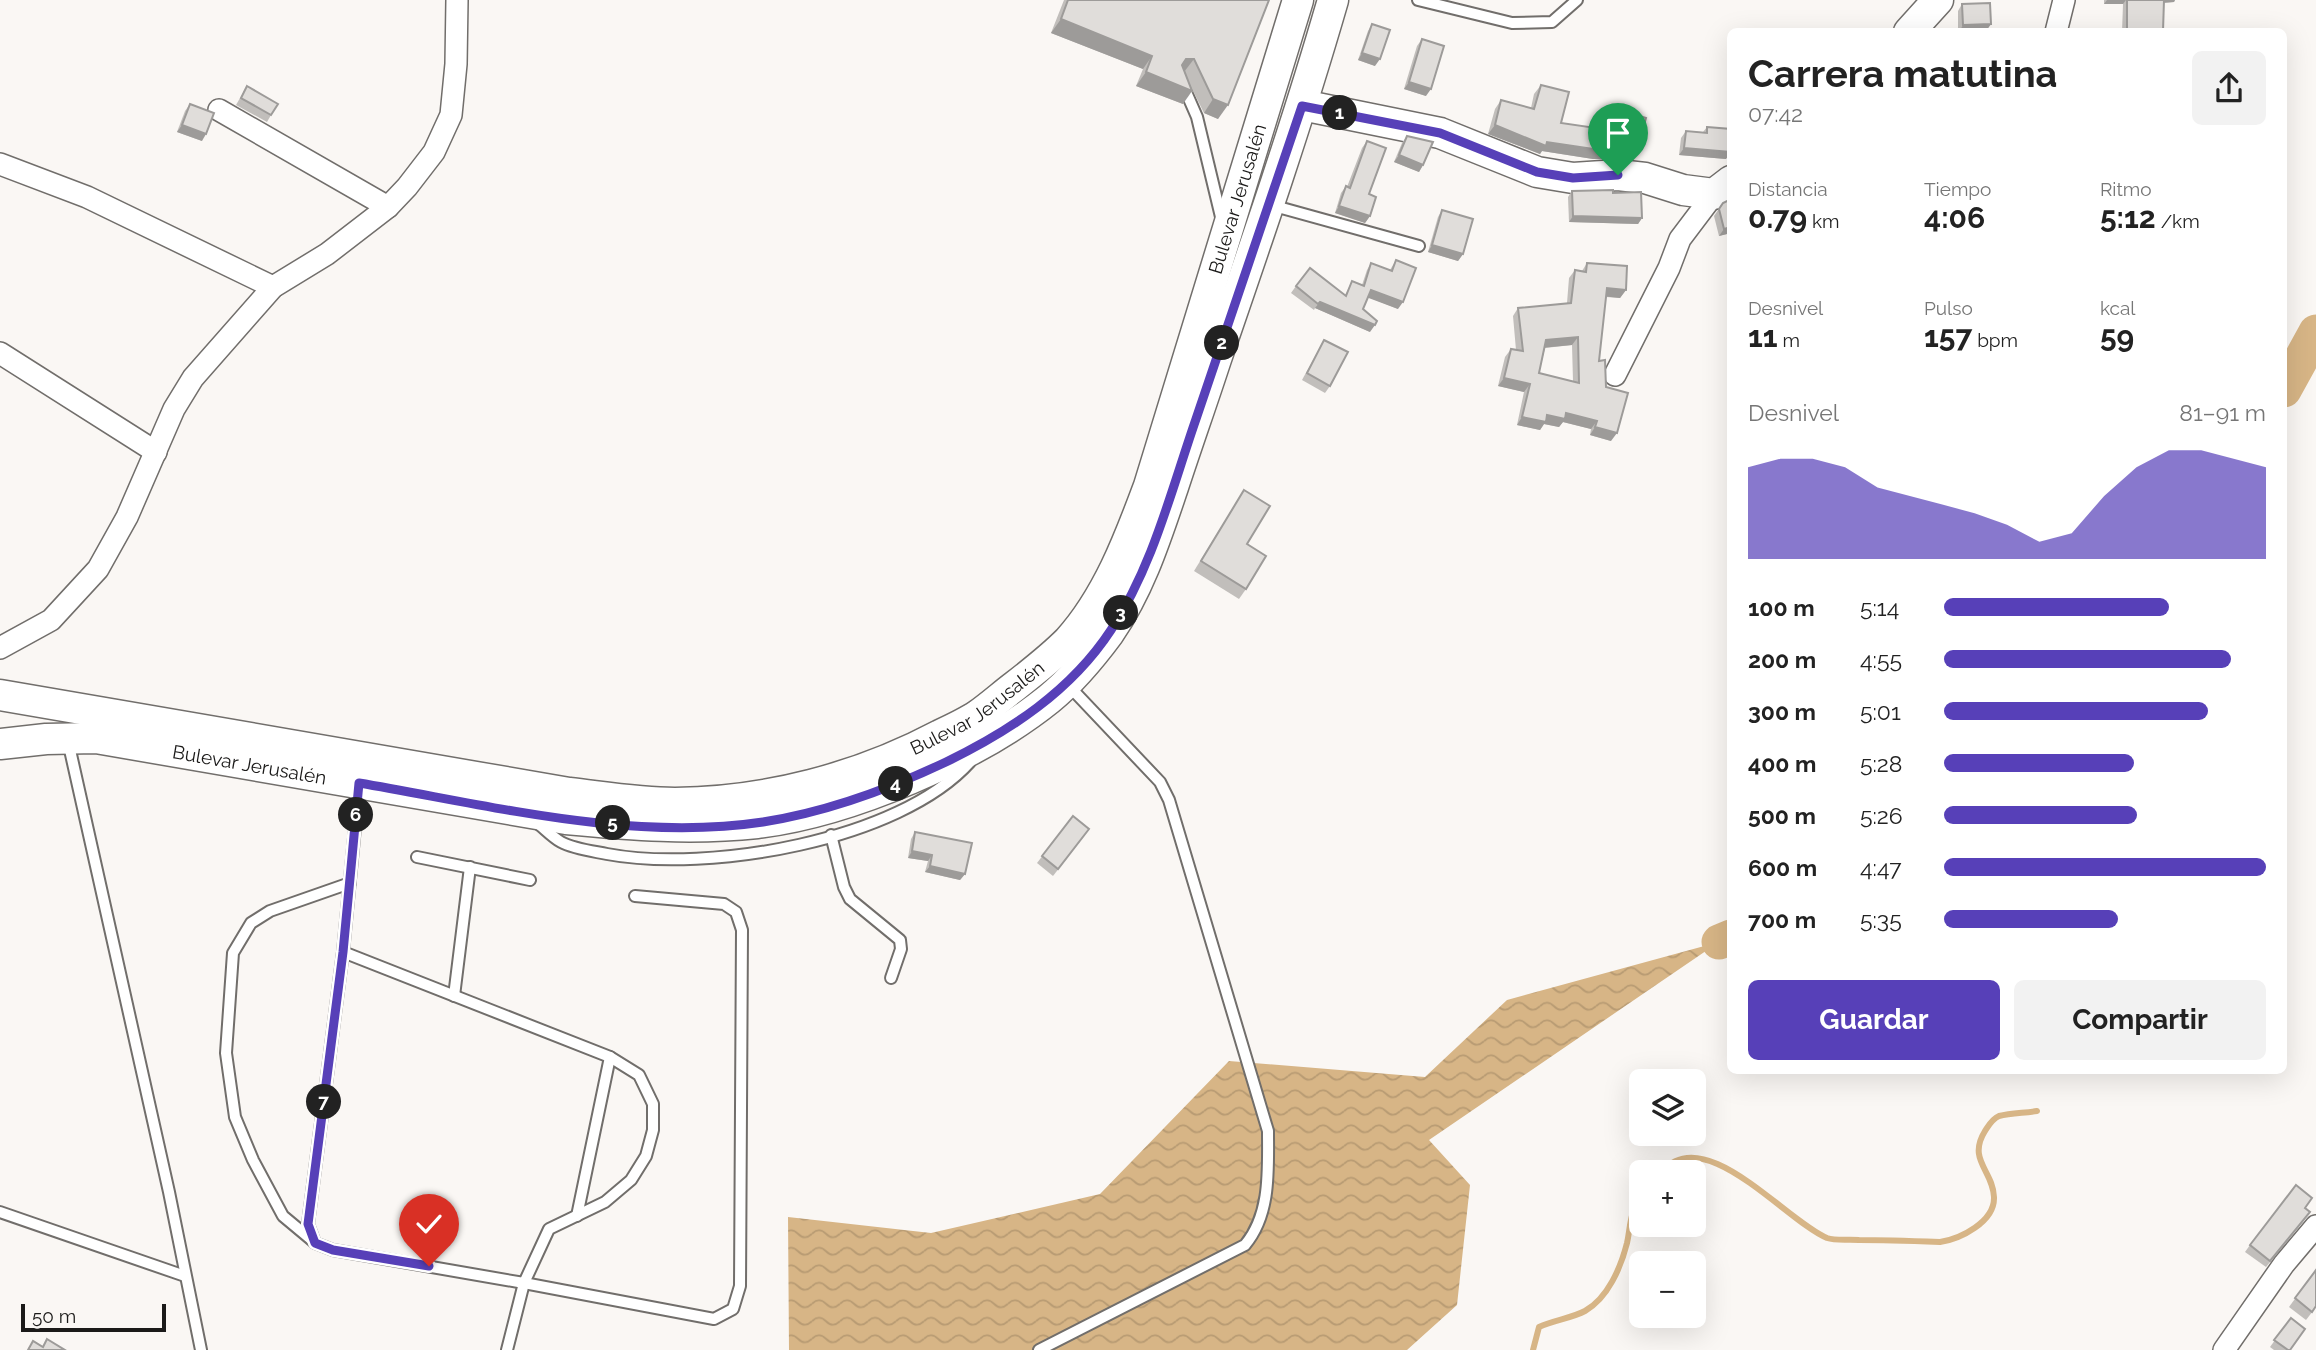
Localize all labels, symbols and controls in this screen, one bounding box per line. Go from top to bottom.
text: Carrera matutina [1748,51,2057,96]
button: share [2192,51,2266,125]
pin: 1 [1322,96,1358,130]
text: 07:42 [1748,100,1803,127]
text: 1 [1335,101,1344,123]
pin [1588,103,1648,175]
icon: arrive [1599,114,1637,152]
street label: Bulevar Jerusalén [1204,121,1270,277]
text: Distancia [1748,178,1828,200]
text: Tiempo [1924,178,1991,200]
text: Ritmo [2100,178,2152,200]
text: 0.79 [1748,200,1807,235]
text: 4:06 [1924,200,1985,235]
text: 5:12 [2100,200,2156,235]
text: km [1807,210,1839,232]
text: /km [2156,210,2200,232]
text: Desnivel [1748,297,1823,319]
text: Pulso [1924,297,1973,319]
text: kcal [2100,297,2136,319]
text: 11 [1748,319,1778,354]
text: 157 [1924,319,1972,354]
text: 59 [2100,319,2134,354]
pin: 2 [1204,326,1240,360]
text: m [1778,329,1800,351]
text: bpm [1972,329,2018,351]
text: 2 [1216,331,1227,353]
text: Desnivel [1748,399,1839,426]
text: 81–91 m [2179,399,2266,426]
text: 100 m [1748,594,1815,621]
text: 5:14 [1860,594,1899,621]
pin: 3 [1104,596,1138,630]
text: 3 [1115,601,1126,623]
text: 200 m [1748,646,1816,673]
text: 4:55 [1860,646,1902,673]
street label: Bulevar Jerusalén [907,656,1048,759]
text: 300 m [1748,698,1816,725]
text: 5:01 [1860,698,1901,725]
street label: Bulevar Jerusalén [171,740,328,789]
text: 400 m [1748,750,1816,777]
text: 5:28 [1860,750,1902,777]
pin: 4 [878,766,914,802]
text: 4 [890,772,901,794]
pin: 6 [338,798,374,832]
text: 500 m [1748,802,1816,829]
text: 5:26 [1860,802,1903,829]
text: 6 [350,803,361,825]
pin: 5 [596,806,630,840]
text: 5 [607,811,618,833]
text: 600 m [1748,854,1817,881]
text: 4:47 [1860,854,1902,881]
text: 700 m [1748,906,1816,933]
text: 5:35 [1860,906,1902,933]
button: Guardar [1748,980,2000,1060]
button: Compartir [2014,980,2266,1060]
map controls [1629,1069,1706,1328]
button: layers [1629,1069,1706,1146]
pin: 7 [306,1084,342,1120]
text: 7 [318,1090,329,1112]
button: + [1629,1160,1706,1237]
pin [399,1194,459,1266]
icon: check [410,1205,448,1243]
button: − [1629,1251,1706,1328]
scale bar [21,1301,166,1333]
text: 50 m [32,1305,76,1327]

